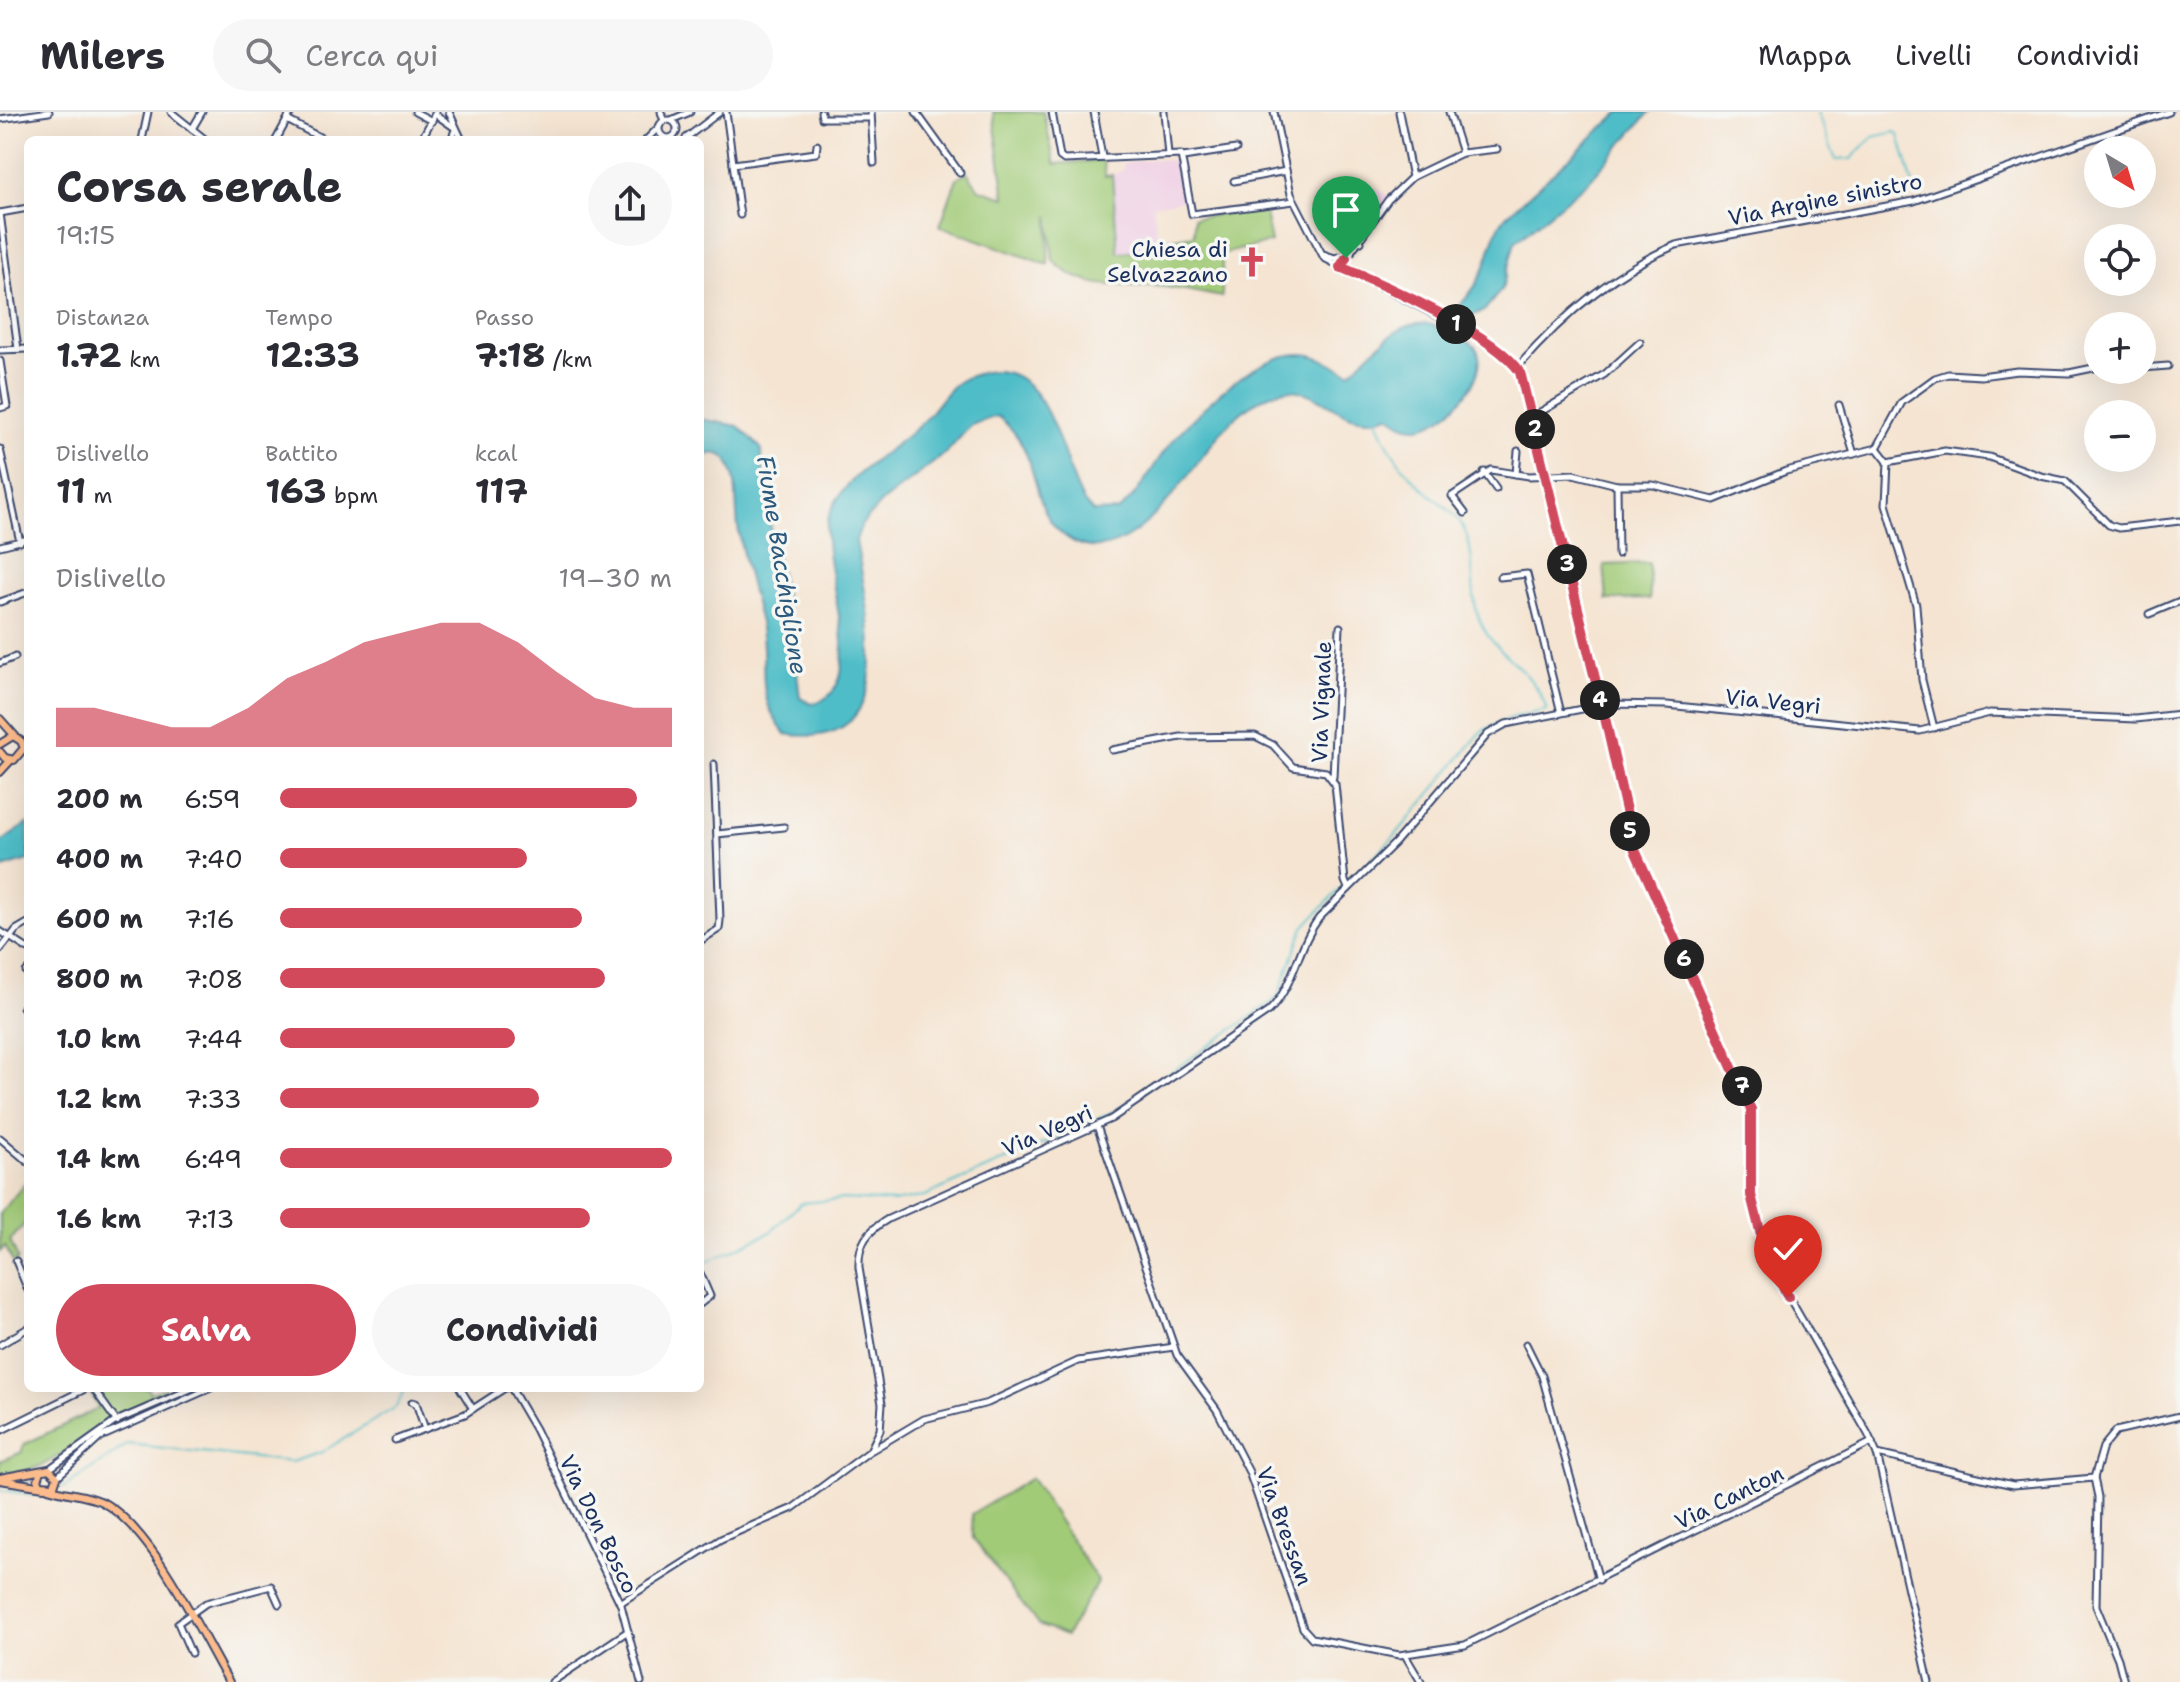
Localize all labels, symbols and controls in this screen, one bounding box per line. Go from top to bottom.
search box [213,19,773,91]
text: Milers [40,30,165,81]
icon: search [241,33,285,77]
text: Cerca qui [305,35,439,76]
text: Mappa [1758,36,1851,74]
text: Livelli [1895,36,1972,74]
text: Condividi [2016,36,2140,74]
north arrow [2084,136,2156,208]
map controls [2084,136,2156,472]
text: Corsa serale [56,157,342,216]
button: share [588,162,672,246]
street label: Via Argine sinistro [1725,166,1925,233]
pin [1312,176,1380,258]
icon: arrive [1324,188,1368,232]
text: 19:15 [56,217,115,252]
button: locate [2084,224,2156,296]
place label: Chiesa di Selvazzano [1107,235,1228,289]
church icon: Chiesa di Selvazzano [1235,245,1269,279]
text: Distanza [56,303,149,332]
text: Tempo [265,303,333,332]
text: Passo [475,303,534,332]
pin: 1 [1436,304,1476,344]
text: 1 [1451,309,1461,338]
button: + [2084,312,2156,384]
text: 1.72 [56,332,122,378]
text: 12:33 [265,332,360,378]
text: 7:18 [475,332,546,378]
text: km [122,345,160,374]
text: /km [546,345,592,374]
button: − [2084,400,2156,472]
pin: 2 [1515,409,1555,449]
text: 2 [1527,414,1543,443]
text: Dislivello [56,439,149,468]
text: Battito [265,439,338,468]
text: kcal [475,439,517,468]
water label: Fiume Bacchiglione [749,453,815,677]
text: 11 [56,468,86,514]
text: 163 [265,468,327,514]
text: 117 [475,468,528,514]
text: m [86,481,113,510]
text: bpm [327,481,378,510]
pin: 3 [1547,544,1587,584]
text: 3 [1559,549,1575,578]
text: Dislivello [56,560,166,595]
text: 19–30 m [559,560,672,595]
street label: Via Vignale [1305,640,1338,764]
pin: 4 [1580,680,1620,720]
street label: Via Vegri [1724,682,1822,721]
text: 4 [1592,685,1608,714]
text: 200 m [56,781,143,816]
text: 6:59 [184,781,241,816]
pin: 5 [1610,811,1650,851]
text: 5 [1623,816,1637,845]
text: 400 m [56,841,143,876]
text: 7:40 [184,841,243,876]
text: 600 m [56,901,143,936]
text: 7:16 [184,901,235,936]
pin: 6 [1664,939,1704,979]
text: 6 [1676,944,1692,973]
text: 800 m [56,961,143,996]
text: 7:08 [184,961,244,996]
text: 1.0 km [56,1021,141,1056]
text: 7:44 [184,1021,243,1056]
pin: 7 [1722,1066,1762,1106]
text: 7 [1734,1071,1750,1100]
text: 1.2 km [56,1081,141,1116]
text: 7:33 [184,1081,242,1116]
street label: Via Vegri [997,1098,1097,1163]
text: 1.4 km [56,1141,140,1176]
text: 6:49 [184,1141,242,1176]
text: 1.6 km [56,1201,141,1236]
text: 7:13 [184,1201,234,1236]
pin [1754,1215,1822,1297]
icon: check [1766,1227,1810,1271]
button: Salva [56,1284,356,1376]
button: Condividi [372,1284,672,1376]
street label: Via Don Bosco [552,1450,645,1598]
street label: Via Canton [1670,1459,1788,1536]
street label: Via Bressan [1250,1463,1319,1589]

